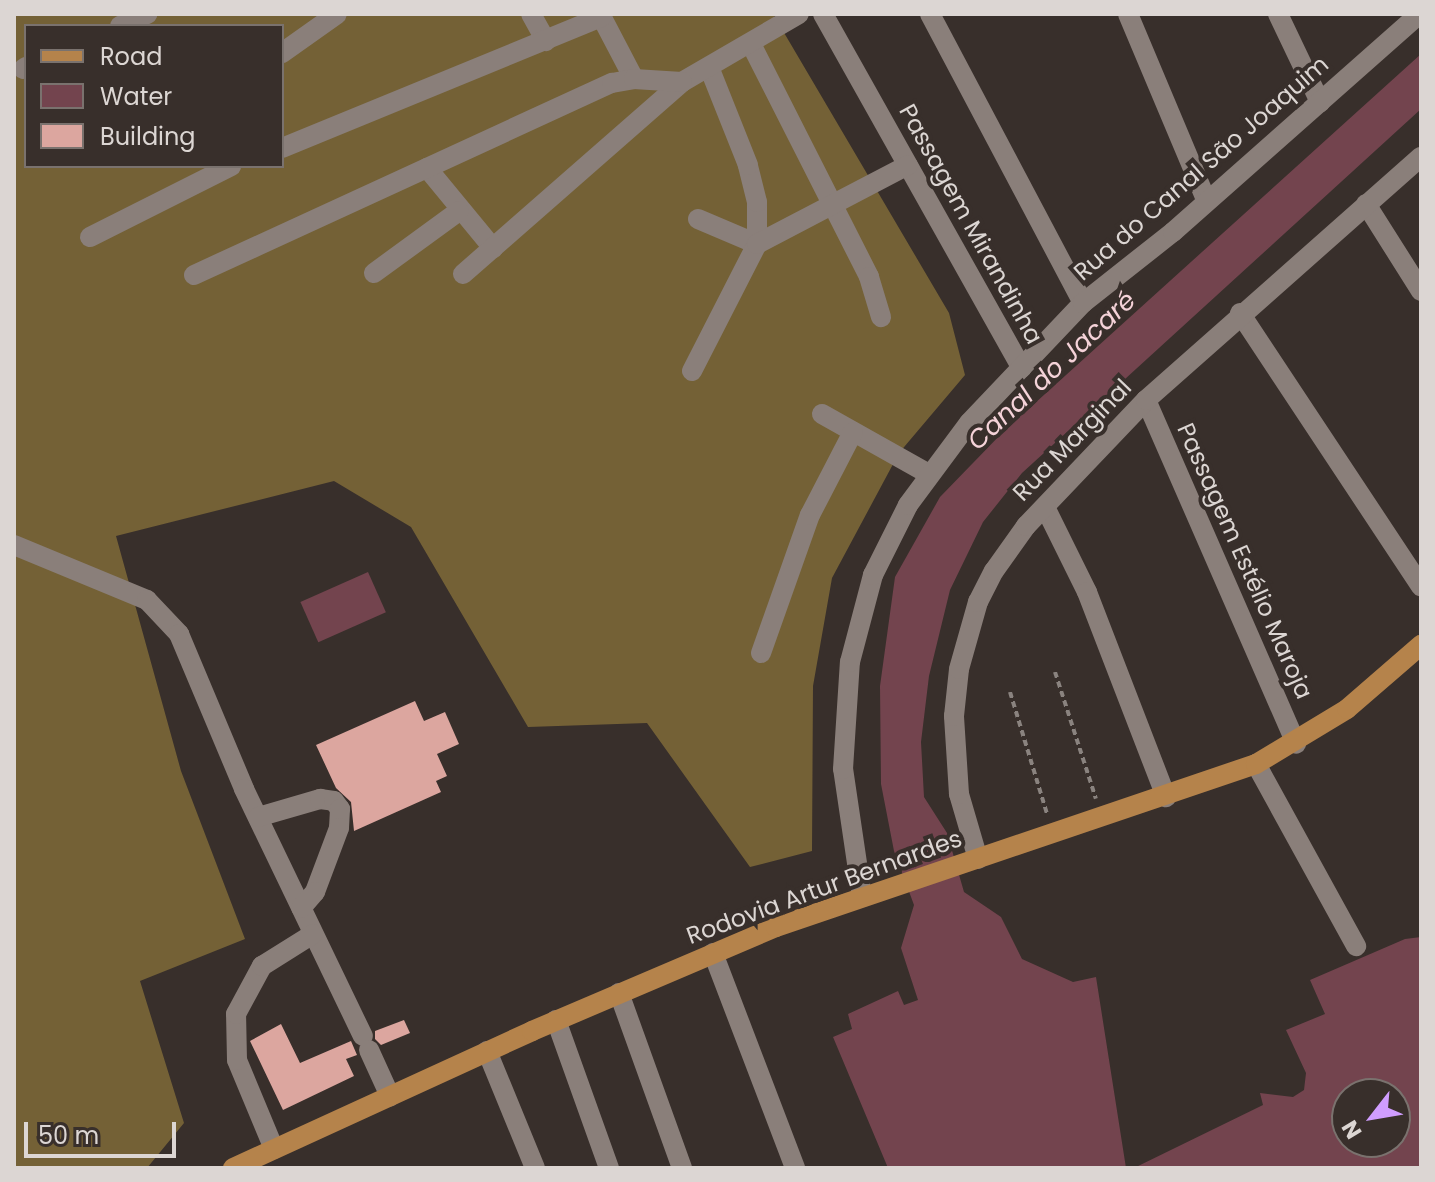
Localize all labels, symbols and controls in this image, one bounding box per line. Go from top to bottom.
legend [24,24,284,168]
text: Road [100,40,162,73]
street label: Rua do Canal São Joaquim [1068,50,1334,286]
text: Water [100,80,172,113]
street label: Passagem Mirandinha [893,99,1049,349]
text: Building [100,120,196,153]
water label: Canal do Jacaré [961,285,1143,457]
street label: Rua Marginal [1007,373,1137,507]
street label: Passagem Estélio Maroja [1171,419,1319,703]
street label: Rodovia Artur Bernardes [682,824,966,950]
north arrow [1331,1078,1411,1158]
scale bar [28,1106,180,1156]
text: N [1334,1115,1369,1145]
text: 50 m [38,1119,99,1152]

